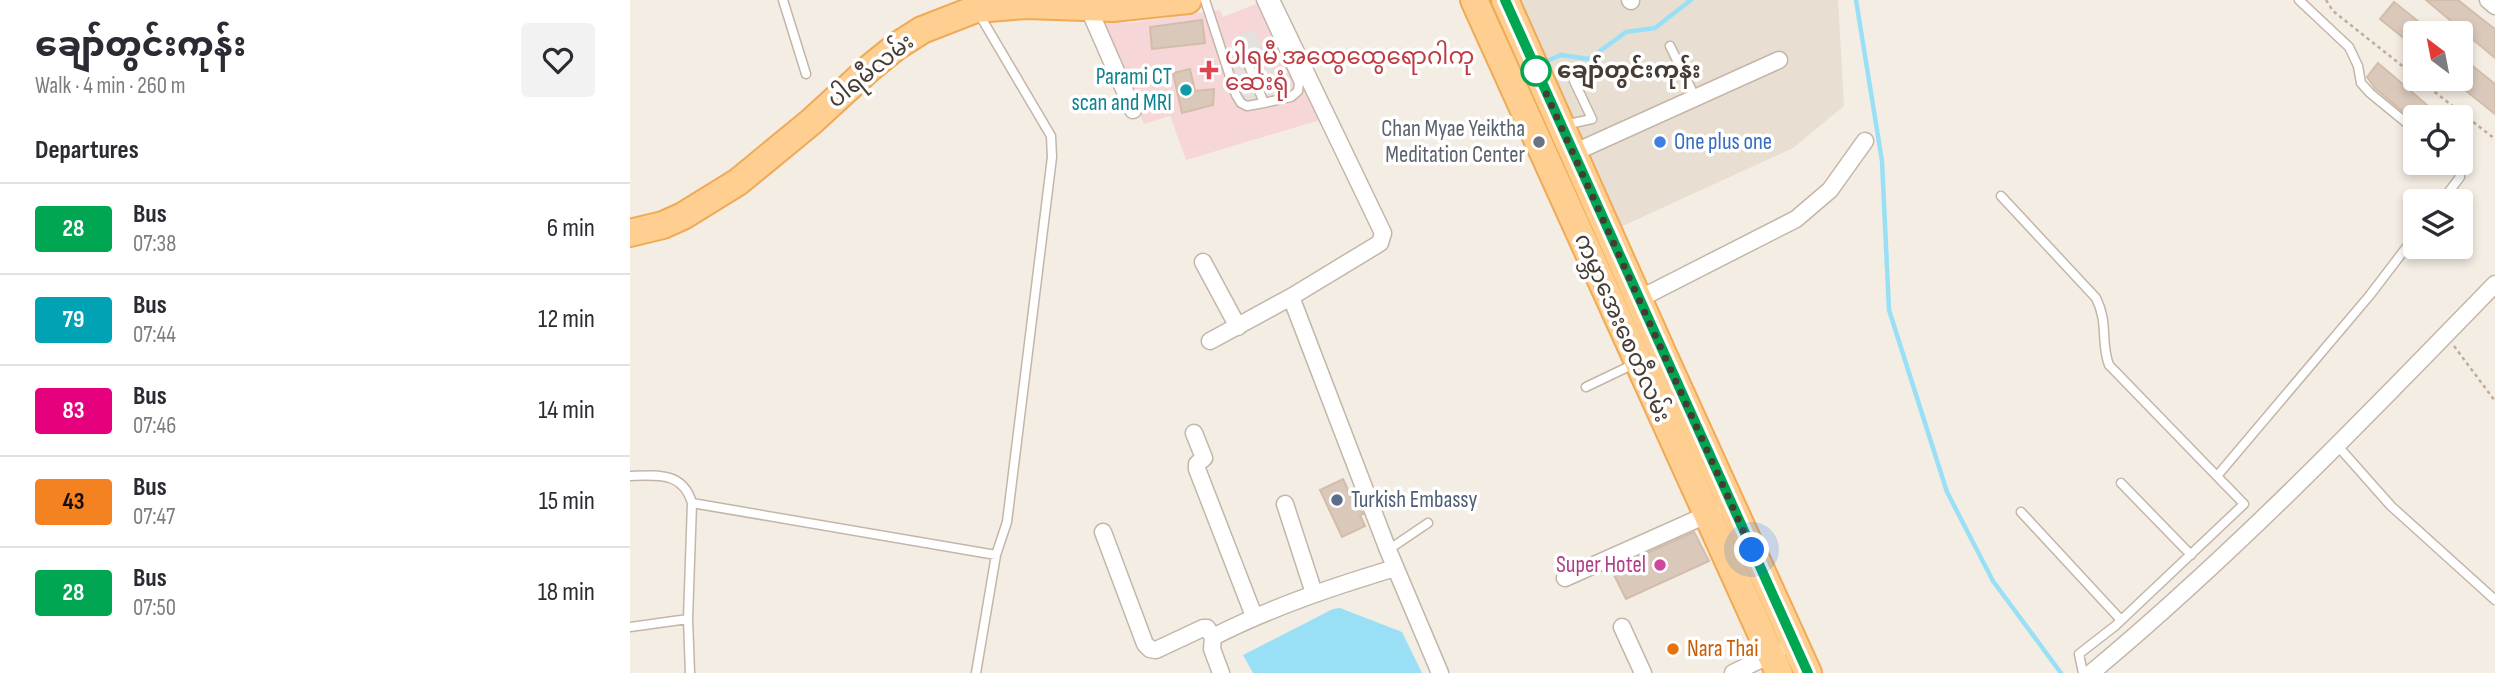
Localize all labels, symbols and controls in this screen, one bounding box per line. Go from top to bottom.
north arrow [2403,21,2473,91]
map controls [2403,21,2473,259]
button: heart [521,23,595,97]
text: ချော်တွင်းကုန်း [35,26,246,66]
street label: ပါရမီလမ်း [820,26,922,117]
place label: ပါရမီ အထွေထွေရောဂါကု ဆေးရုံ [1225,40,1474,101]
place label: ချော်တွင်းကုန်း [1557,54,1701,90]
marker: ချော်တွင်းကုန်း [1521,56,1551,86]
marker: ပါရမီ အထွေထွေရောဂါကု ဆေးရုံ [1199,60,1219,80]
place label: Parami CT scan and MRI [1072,63,1172,117]
text: Walk · 4 min · 260 m [35,72,185,100]
marker: Parami CT scan and MRI [1178,82,1194,98]
button: locate [2403,105,2473,175]
place label: Chan Myae Yeiktha Meditation Center [1381,115,1525,169]
place label: One plus one [1674,128,1772,156]
marker: Chan Myae Yeiktha Meditation Center [1531,134,1547,150]
marker: One plus one [1652,134,1668,150]
text: Departures [35,135,139,166]
button: layers [2403,189,2473,259]
text: Bus [133,199,167,230]
text: 6 min [547,213,595,244]
text: 28 [63,214,84,243]
street label: ကမ္ဘာအေးစေတီလမ်း [1564,228,1679,428]
text: 07:38 [133,230,176,258]
text: Bus [133,290,167,321]
text: 12 min [538,304,595,335]
text: 79 [63,305,84,334]
text: 07:44 [133,321,176,349]
text: Bus [133,381,167,412]
text: 14 min [538,395,595,426]
text: 83 [62,396,85,425]
text: 07:46 [133,412,176,440]
text: Bus [133,472,167,503]
text: 15 min [539,486,595,517]
place label: Turkish Embassy [1351,486,1478,514]
text: 43 [63,487,84,516]
marker: Turkish Embassy [1329,492,1345,508]
text: 07:47 [133,503,175,531]
your location [1734,532,1769,567]
place label: Super Hotel [1556,551,1646,579]
marker: Super Hotel [1652,557,1668,573]
text: Bus [133,563,167,594]
text: 18 min [538,577,595,608]
text: 28 [63,578,84,607]
text: 07:50 [133,594,176,622]
place label: Nara Thai [1687,635,1758,663]
marker: Nara Thai [1665,641,1681,657]

